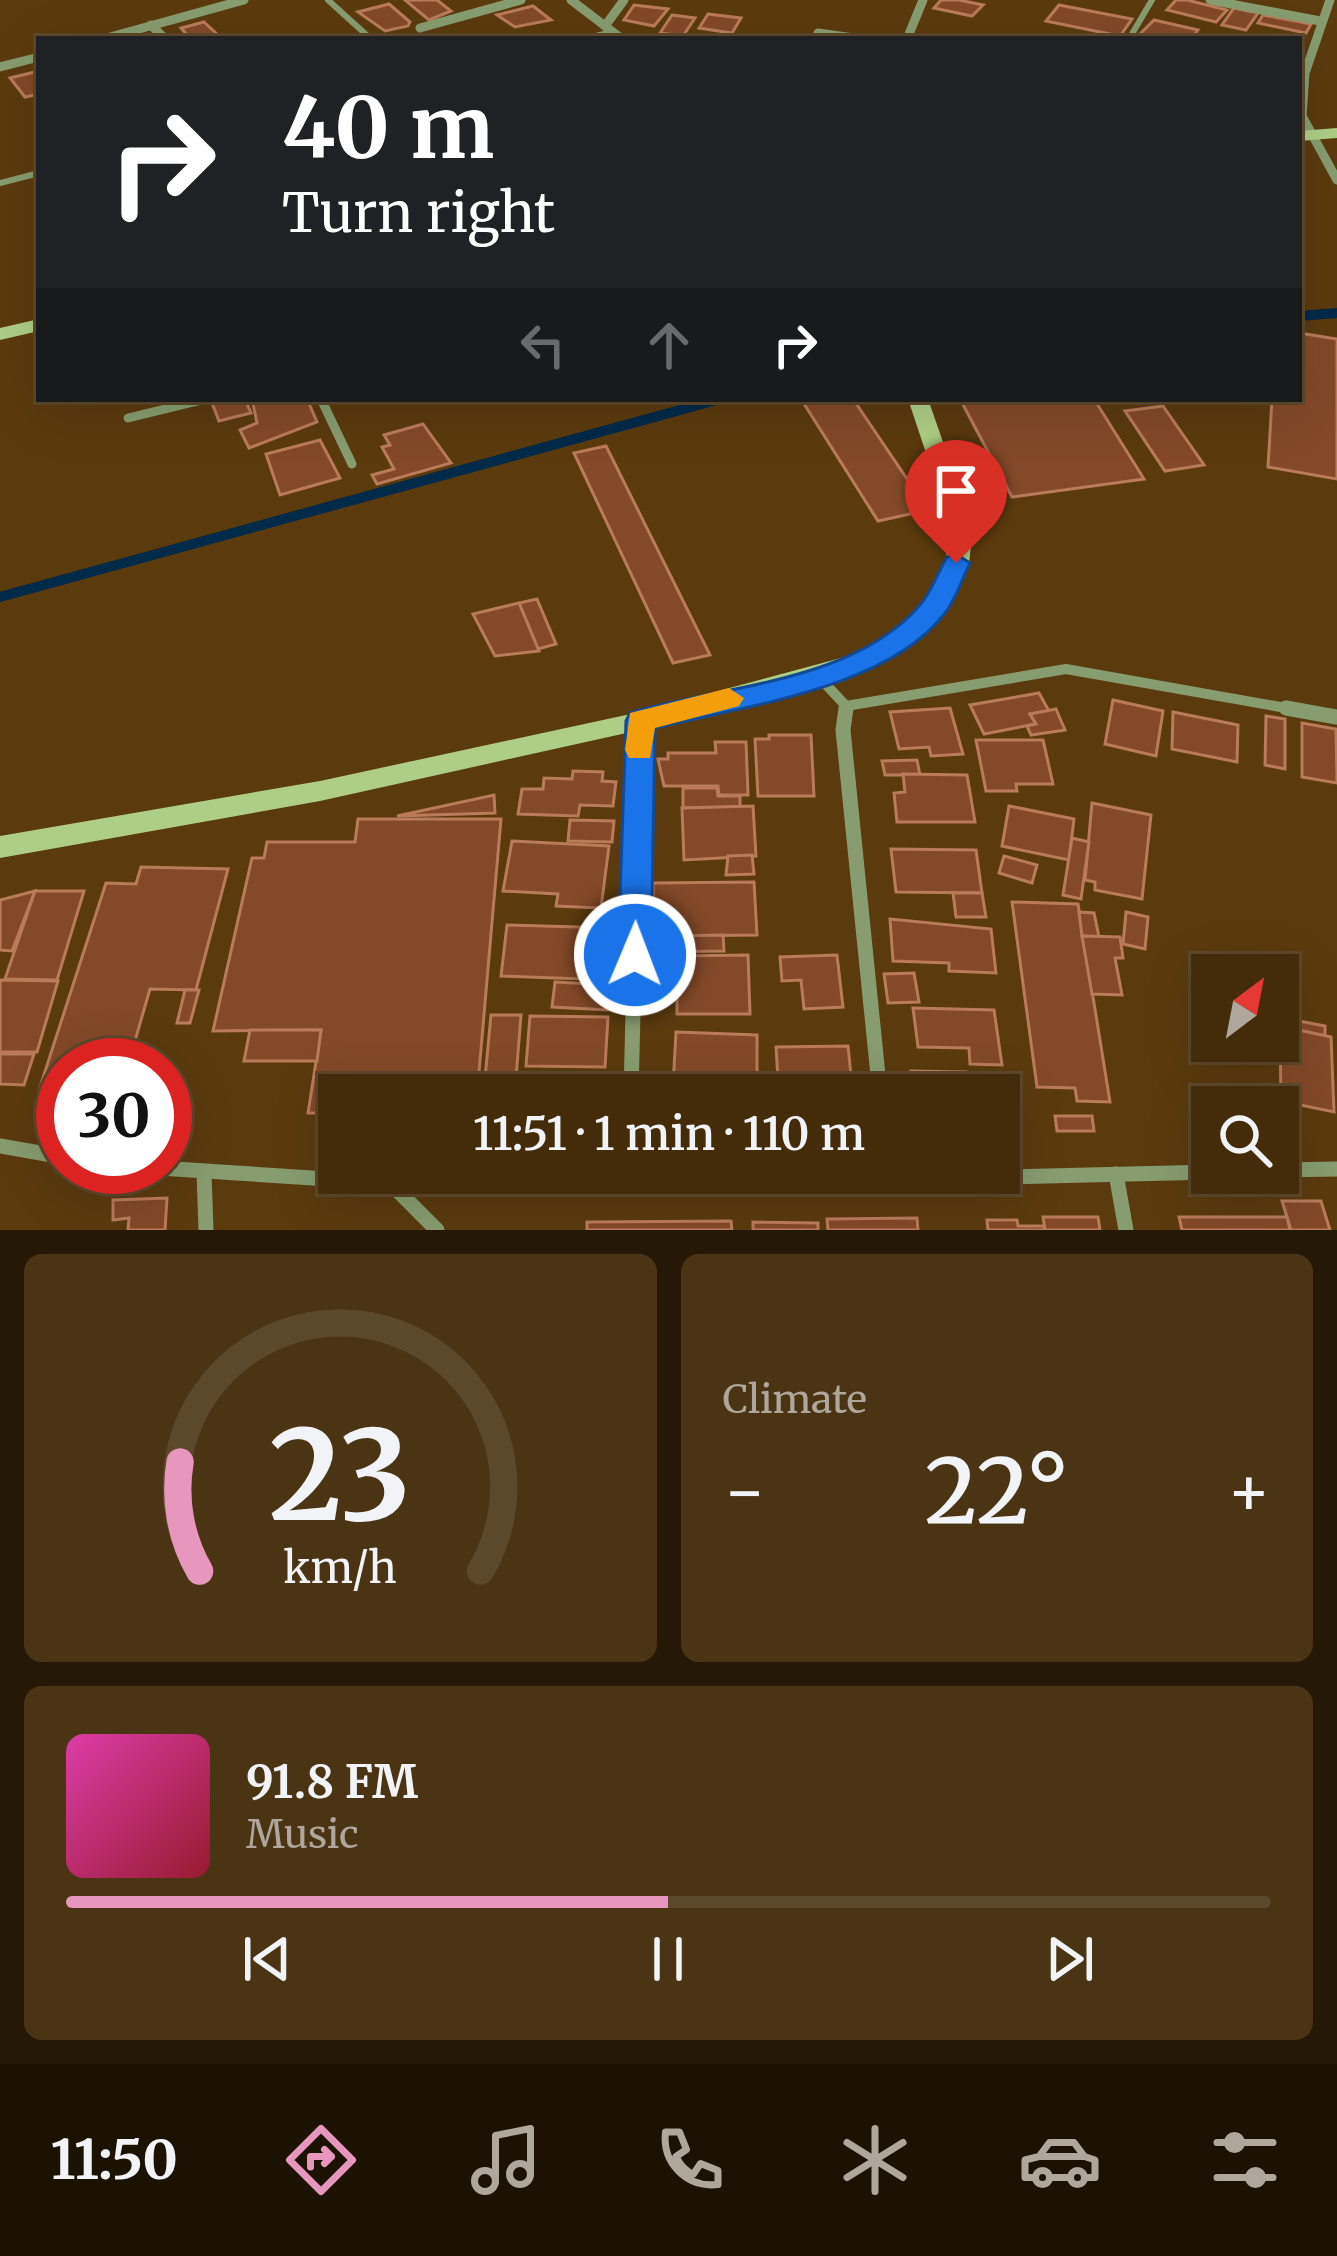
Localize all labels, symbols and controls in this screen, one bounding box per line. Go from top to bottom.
text: 40 m [282,75,494,181]
icon: right [84,84,240,240]
text: Turn right [282,179,555,247]
icon: left [510,312,576,378]
icon: ahead [636,312,702,378]
icon: right [762,312,828,378]
pin [905,440,1007,563]
icon: arrive [923,458,989,524]
position arrow [572,892,698,1018]
north arrow [1191,954,1299,1062]
map controls [1191,954,1299,1194]
speed limit sign: 30 [36,1038,192,1194]
button: search [1191,1086,1299,1194]
text: 11:51 · 1 min · 110 m [473,1106,865,1162]
text: Climate [723,1375,867,1424]
text: 23 [269,1397,411,1554]
text: 22° [924,1434,1069,1548]
text: − [723,1450,767,1533]
text: + [1227,1450,1271,1533]
text: km/h [283,1541,397,1595]
text: 91.8 FM [246,1754,418,1810]
text: Music [246,1810,359,1859]
icon: previous [234,1926,300,1992]
icon: pause [635,1926,701,1992]
icon: next [1037,1926,1103,1992]
icon: directions [279,2118,363,2202]
icon: music [464,2118,548,2202]
icon: phone [648,2118,732,2202]
icon: climate [833,2118,917,2202]
icon: car [1018,2118,1102,2202]
icon: filters [1203,2118,1287,2202]
text: 11:50 [50,2126,178,2194]

